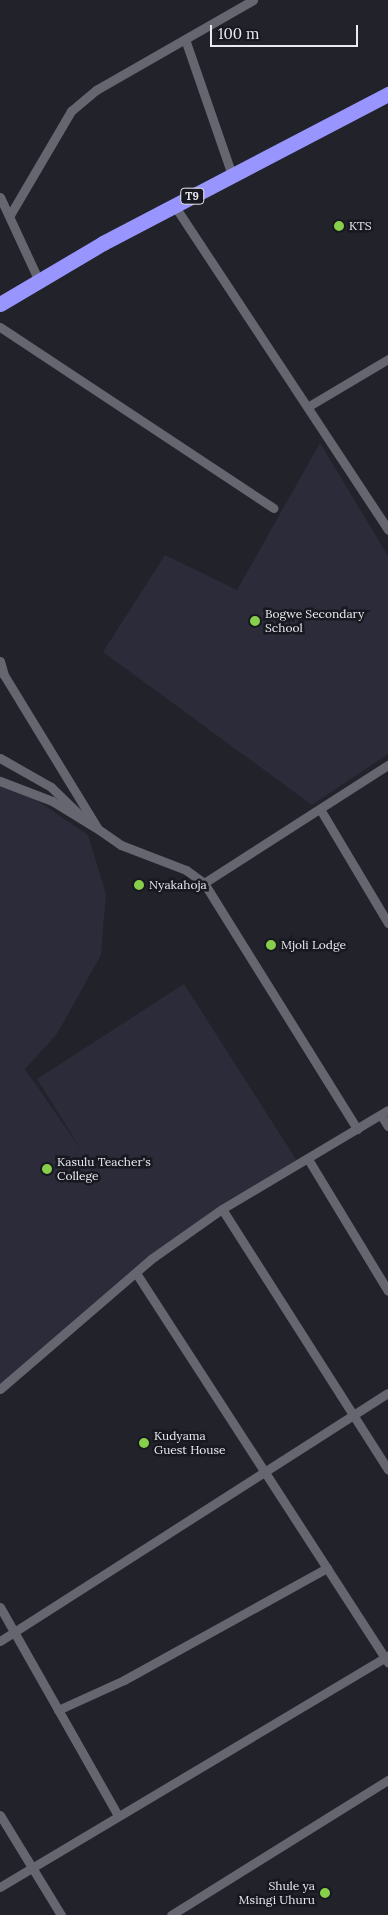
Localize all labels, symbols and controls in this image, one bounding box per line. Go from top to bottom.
scale bar [213,15,360,47]
text: 100 m [218,24,259,43]
road number: T9 [180,188,204,205]
place label: KTS [349,219,371,233]
marker: KTS [333,220,345,232]
place label: Bogwe Secondary School [265,607,364,635]
marker: Bogwe Secondary School [249,615,261,627]
place label: Nyakahoja [149,878,207,892]
marker: Nyakahoja [133,879,145,891]
place label: Mjoli Lodge [281,938,346,952]
marker: Mjoli Lodge [265,939,277,951]
place label: Kasulu Teacher's College [57,1155,151,1183]
marker: Kasulu Teacher's College [41,1163,53,1175]
place label: Kudyama Guest House [154,1429,225,1457]
marker: Kudyama Guest House [138,1437,150,1449]
place label: Shule ya Msingi Uhuru [239,1879,315,1907]
marker: Shule ya Msingi Uhuru [319,1887,331,1899]

